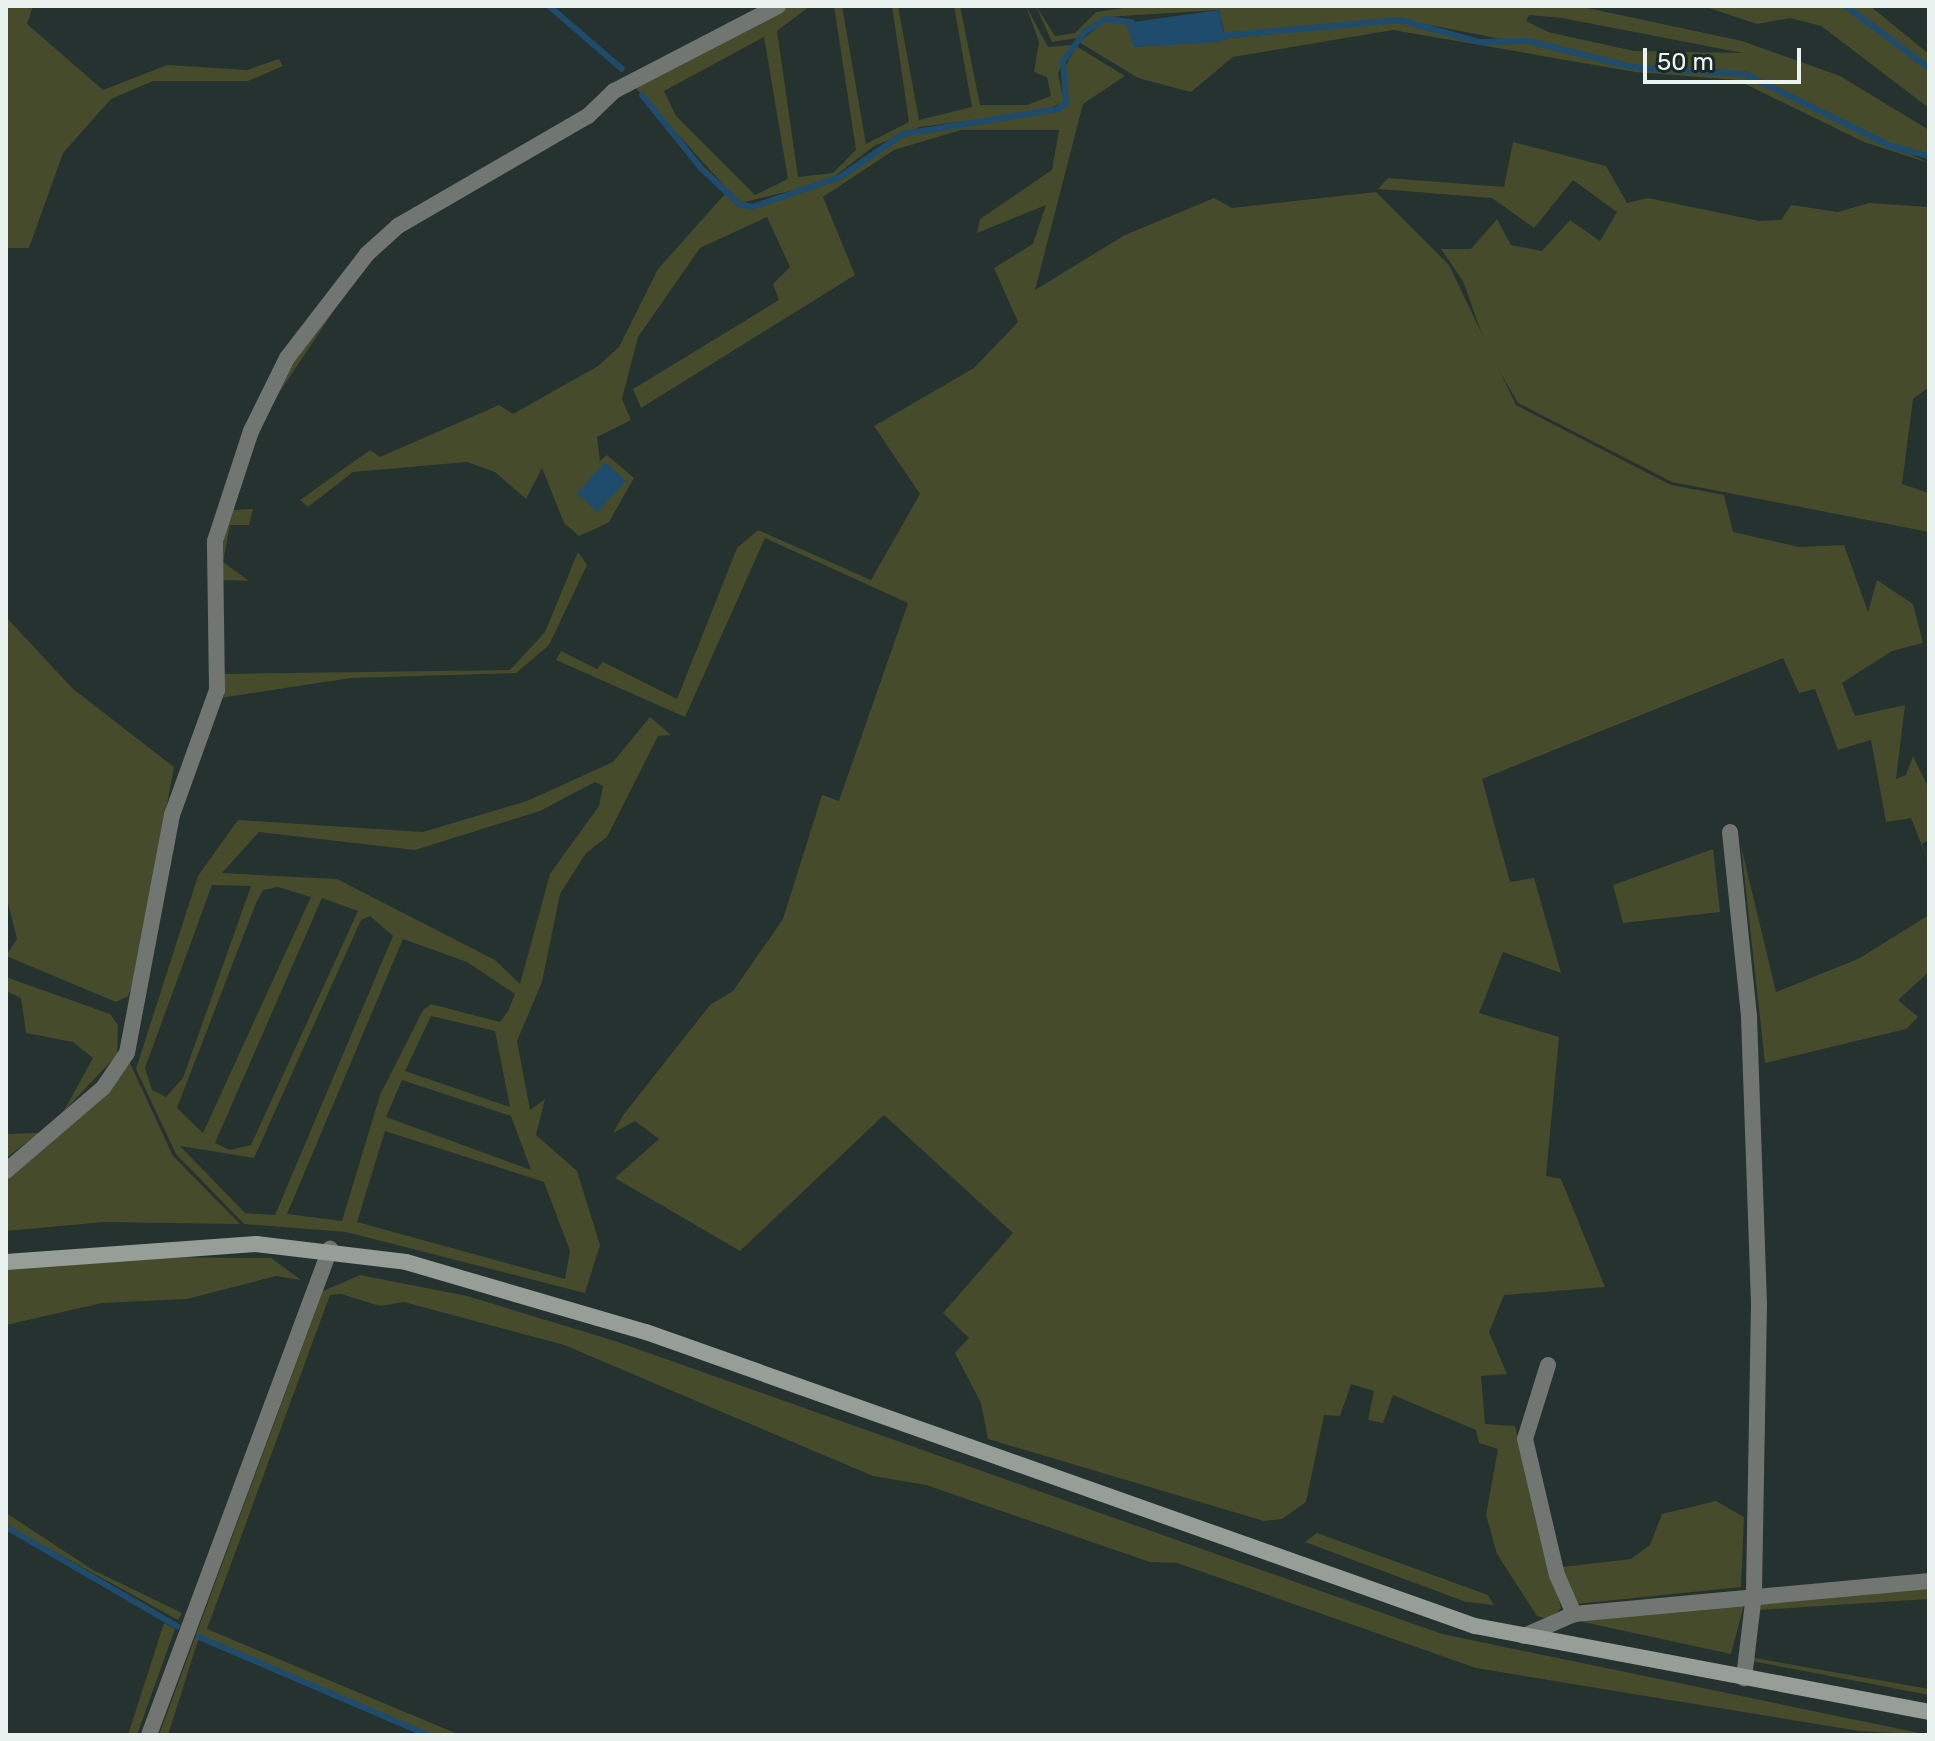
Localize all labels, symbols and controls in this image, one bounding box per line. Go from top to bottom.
scale bar [1647,32,1805,82]
text: 50 m [1657,48,1714,76]

